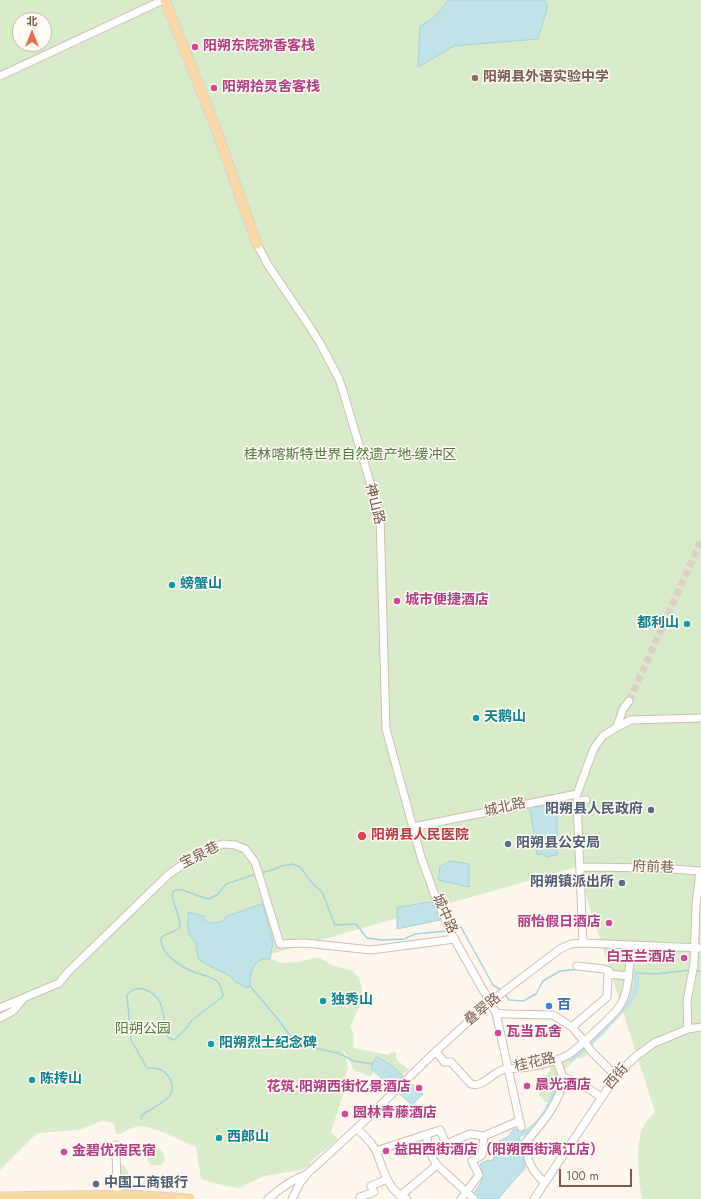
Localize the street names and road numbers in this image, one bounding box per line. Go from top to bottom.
street label: 神山路 [361,482,387,526]
street label: 城北路 [483,795,527,821]
street label: 宝泉巷 [177,839,223,873]
street label: 府前巷 [632,859,674,877]
street label: 城中路 [428,891,460,937]
street label: 叠翠路 [462,990,504,1030]
street label: 桂花路 [513,1050,557,1076]
street label: 西街 [602,1061,632,1093]

